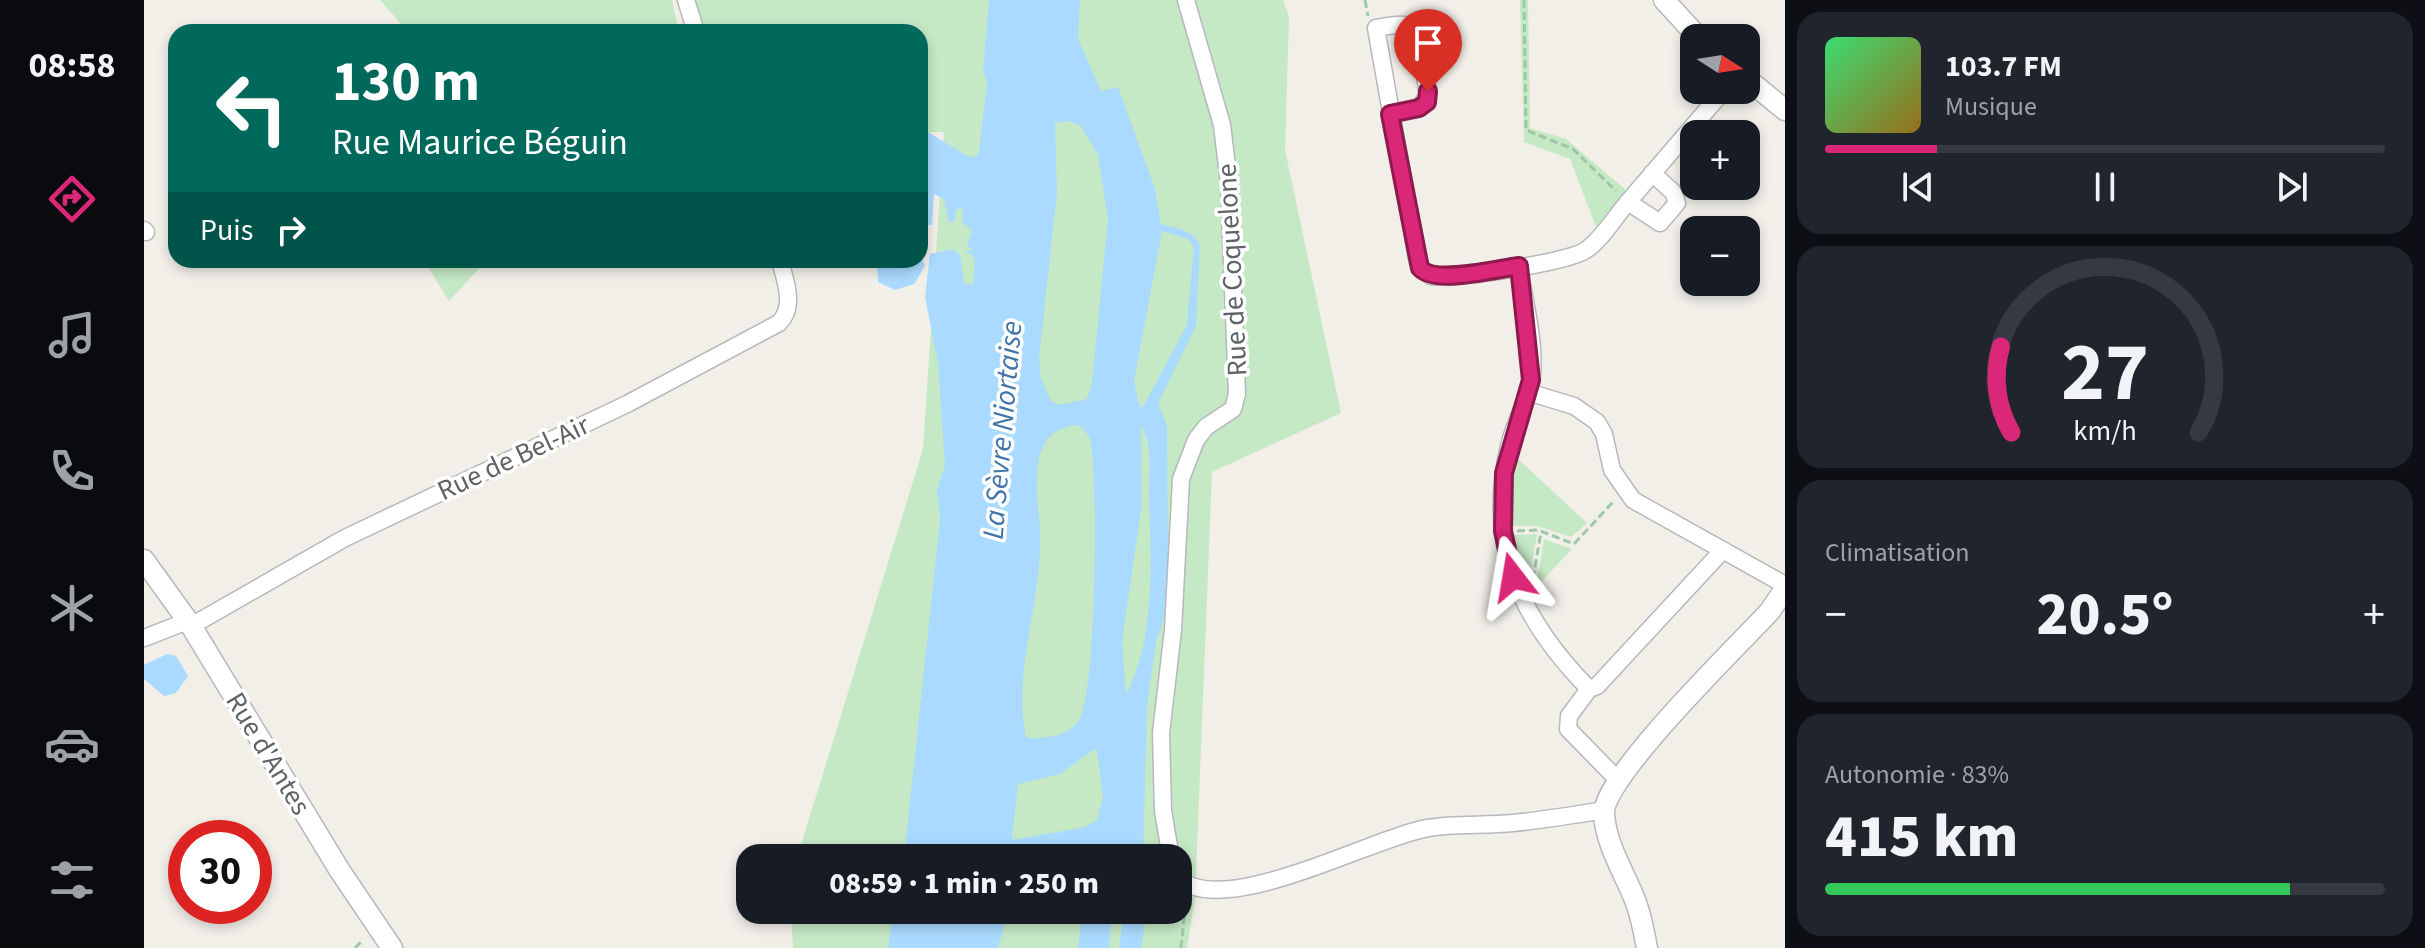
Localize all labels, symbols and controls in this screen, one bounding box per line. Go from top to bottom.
pin [1394,9,1462,91]
icon: arrive [1406,21,1450,65]
north arrow [1680,24,1760,104]
map controls [1680,24,1760,296]
text: 08:58 [29,40,115,91]
text: 130 m [332,43,480,122]
text: 103.7 FM [1945,45,2062,88]
icon: left [200,56,304,160]
text: Musique [1945,88,2037,125]
text: Rue Maurice Béguin [332,117,628,168]
button: + [1680,120,1760,200]
street label: Rue de Coquelone [1206,163,1258,377]
icon: previous [1896,165,1940,209]
icon: pause [2083,165,2127,209]
icon: next [2270,165,2314,209]
icon: directions [44,171,100,227]
icon: right [269,208,313,252]
text: Puis [200,209,253,252]
button: − [1680,216,1760,296]
icon: music [44,307,100,363]
text: 27 [2061,314,2149,432]
water label: La Sèvre Niortaise [972,319,1033,541]
street label: Rue de Bel-Air [431,405,596,511]
text: km/h [2073,411,2137,451]
icon: phone [44,443,100,499]
text: Climatisation [1825,534,1970,571]
position arrow [1471,535,1555,619]
text: 20.5° [2037,573,2173,658]
icon: climate [44,580,100,636]
text: − [1825,584,1847,647]
text: + [2363,584,2385,647]
street label: Rue d'Antes [216,685,321,822]
icon: car [44,716,100,772]
text: Autonomie · 83% [1825,756,2009,793]
text: 415 km [1825,795,2018,880]
speed limit sign: 30 [168,820,272,924]
icon: filters [44,852,100,908]
text: 08:59 · 1 min · 250 m [829,862,1099,905]

